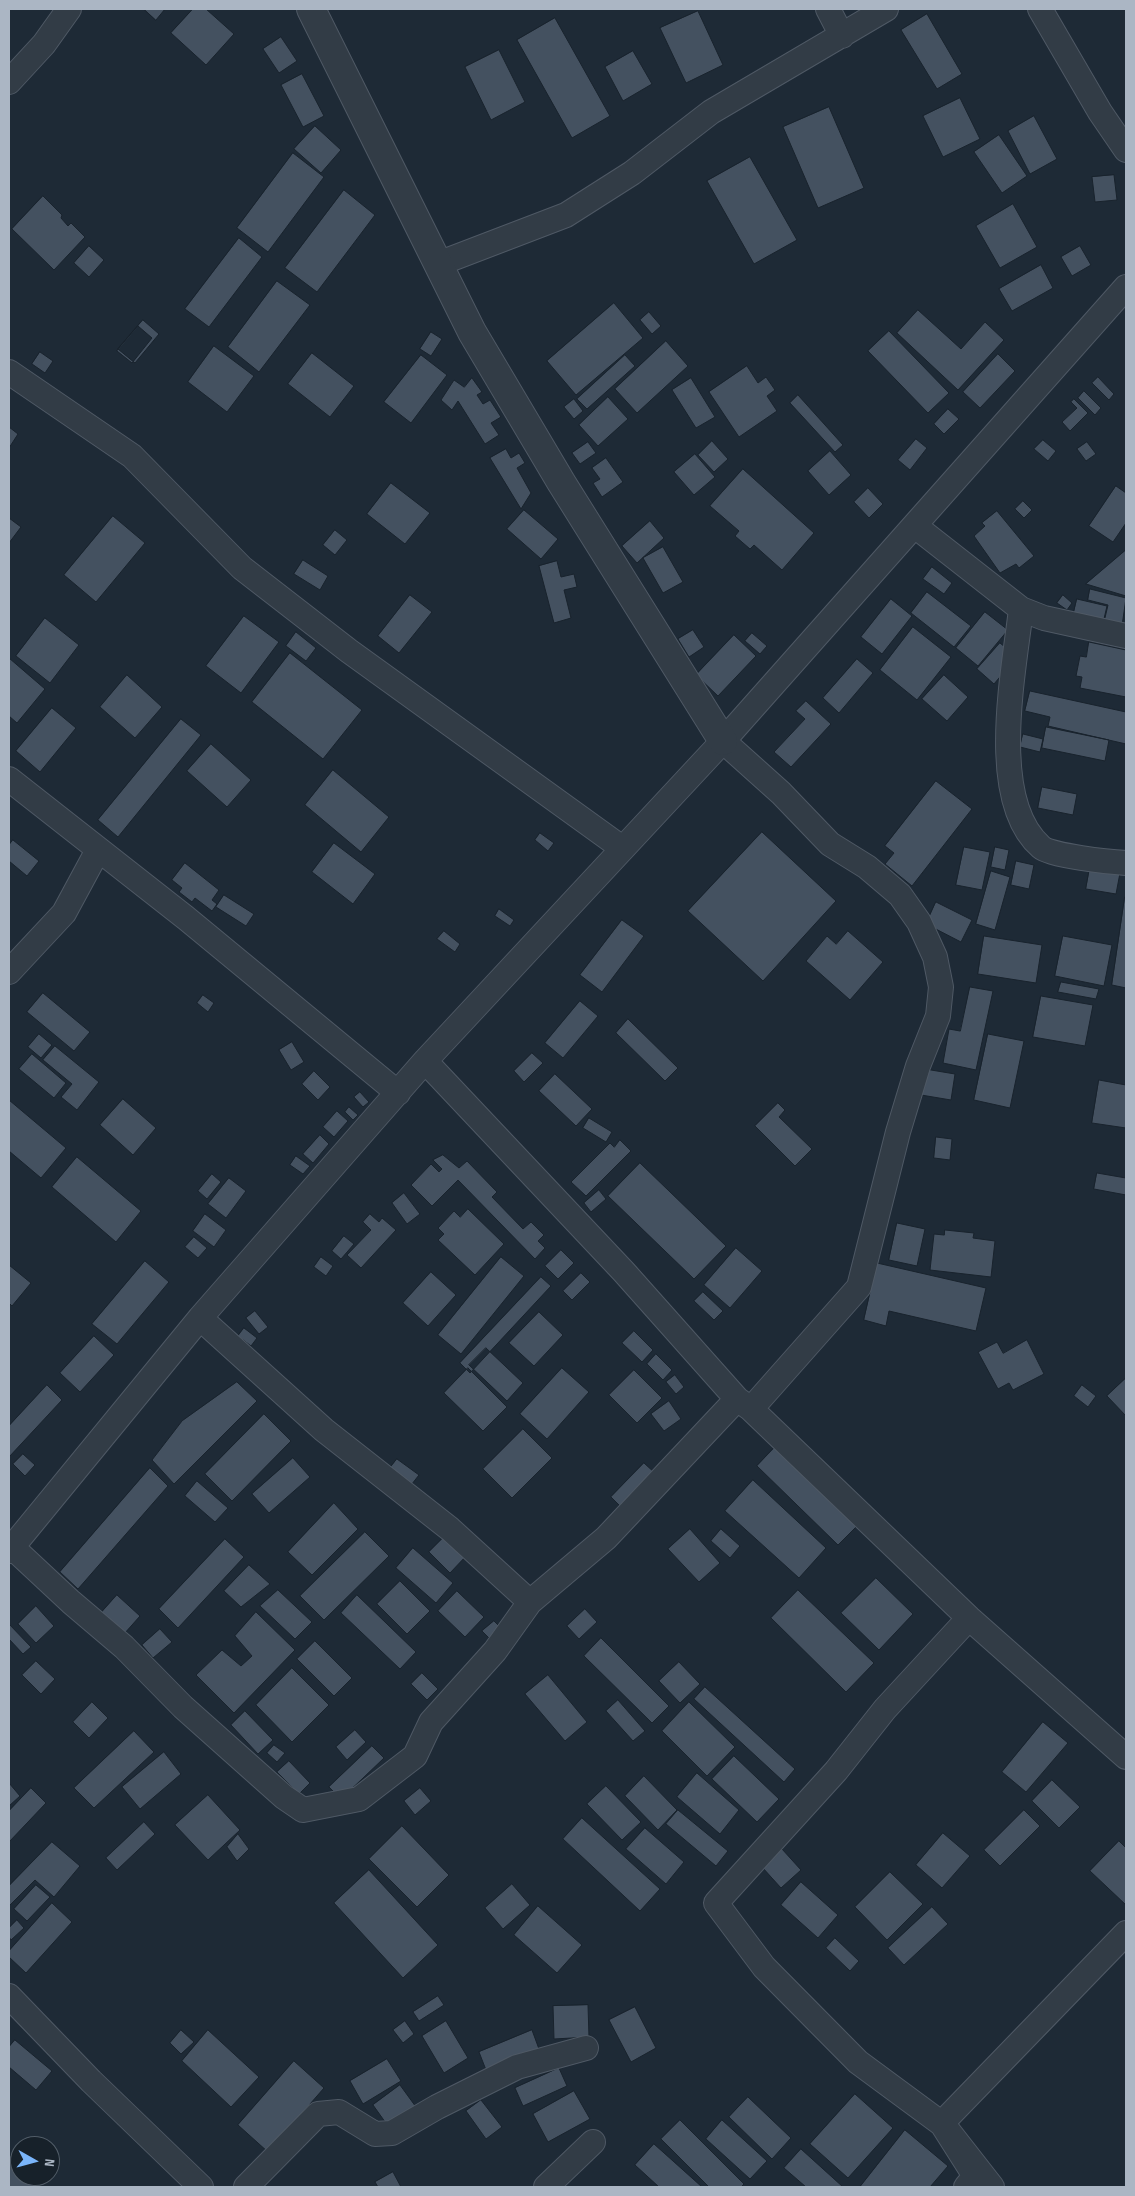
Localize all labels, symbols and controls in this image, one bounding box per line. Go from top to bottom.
north arrow [10,2136,60,2186]
text: N [41,2158,58,2168]

